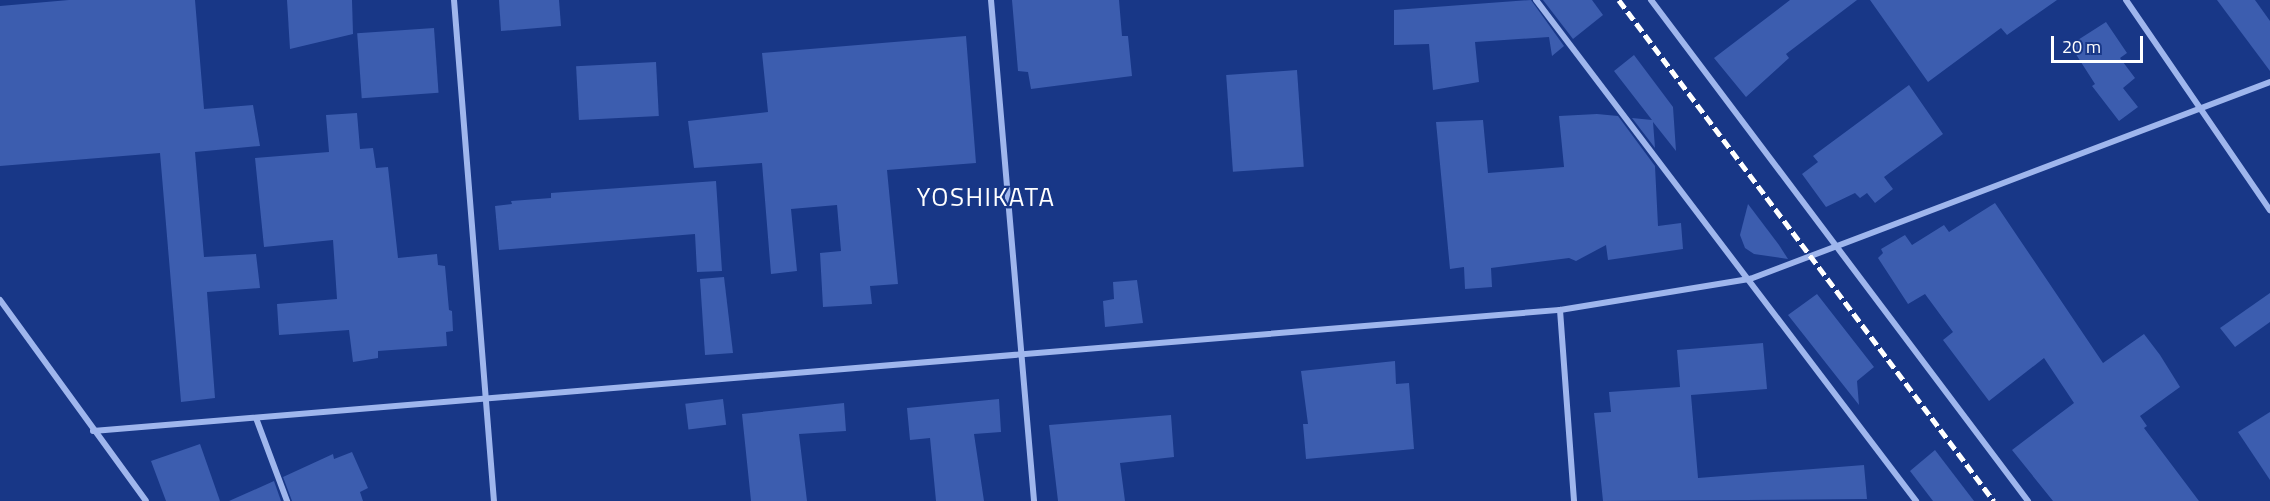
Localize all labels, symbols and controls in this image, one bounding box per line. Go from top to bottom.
scale bar [2054,24,2146,62]
text: 20 m [2062,33,2101,60]
district label: YOSHIKATA [917,181,1055,213]

